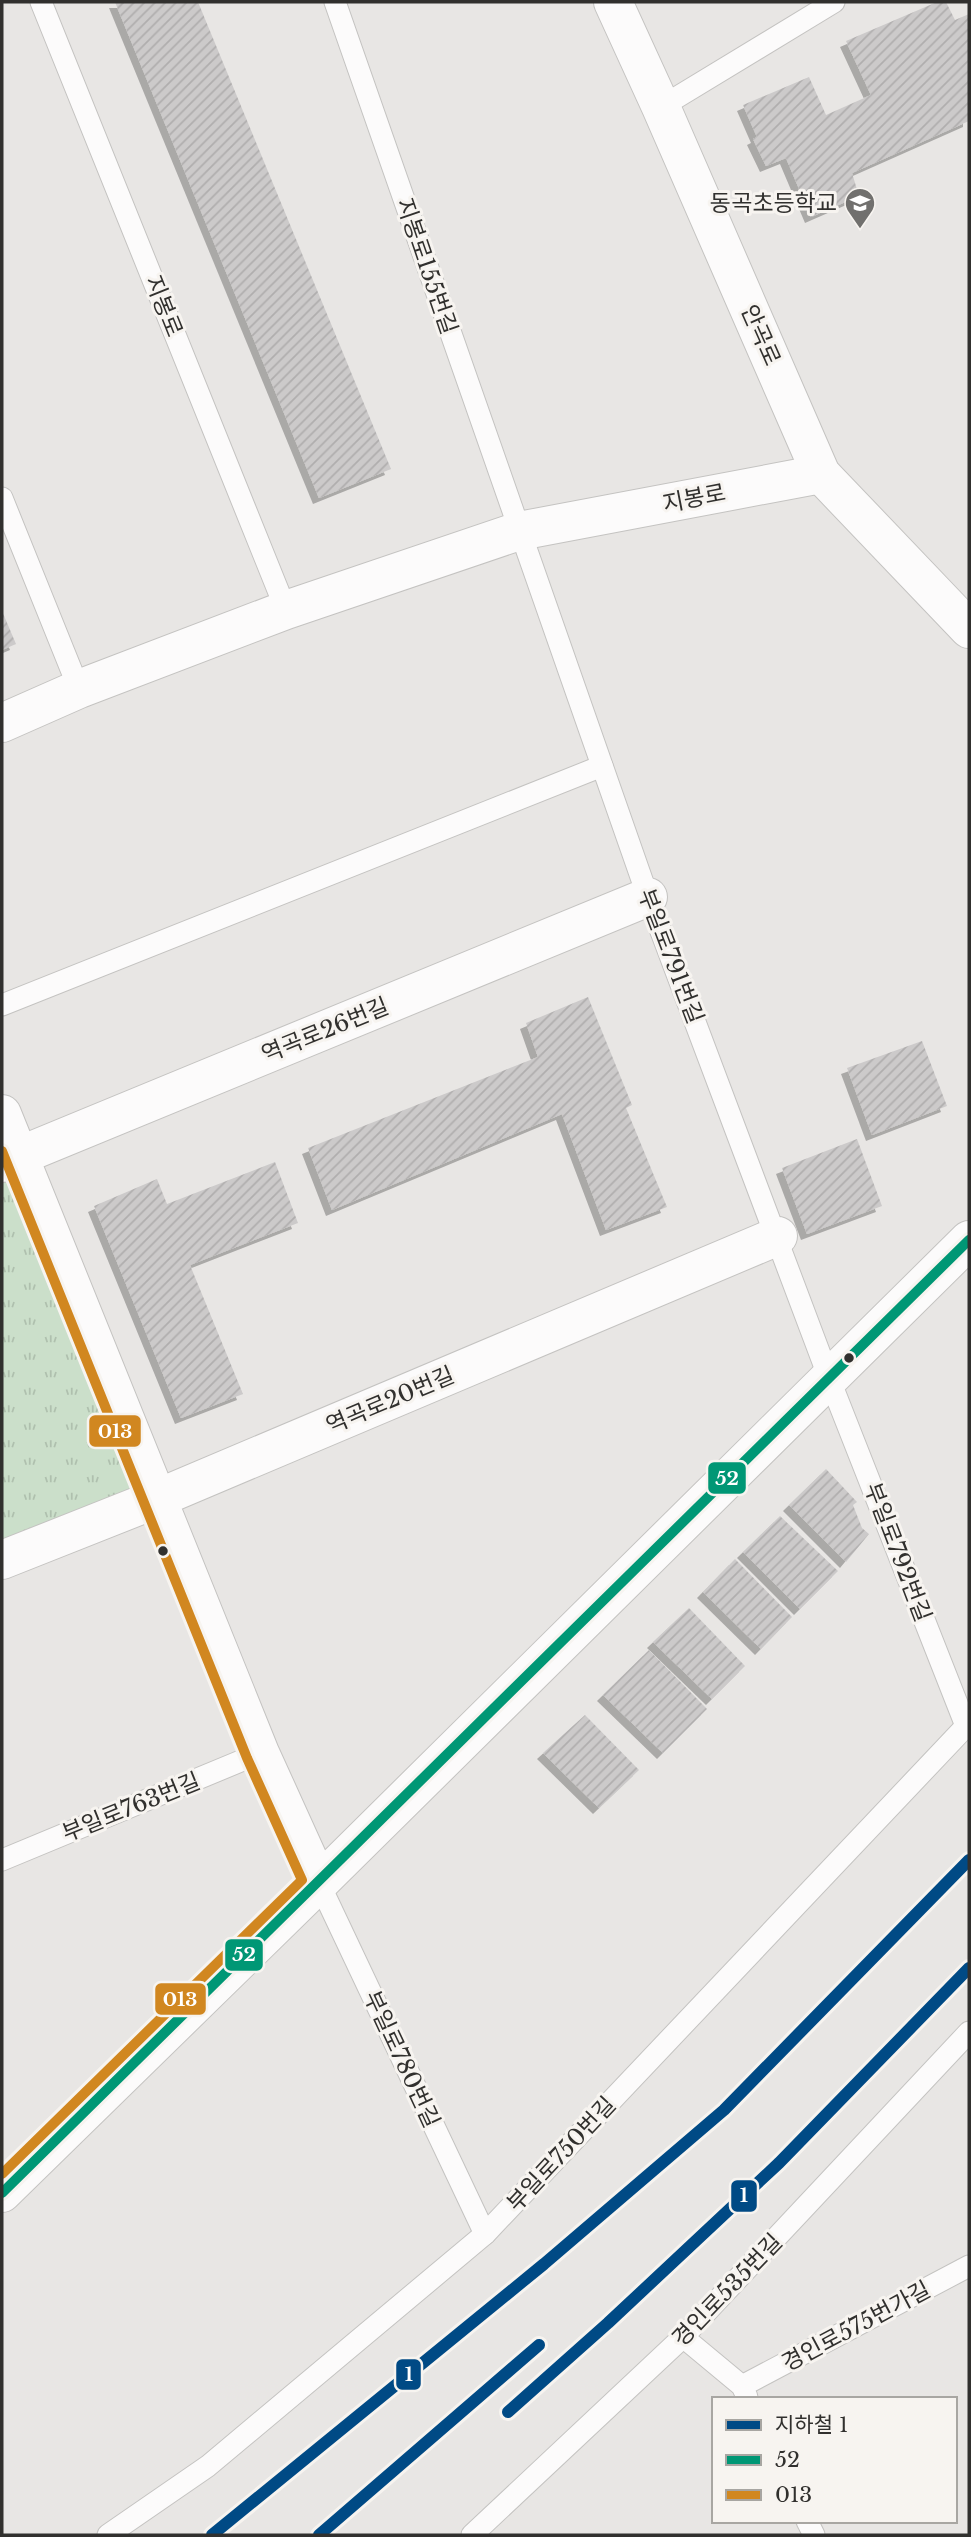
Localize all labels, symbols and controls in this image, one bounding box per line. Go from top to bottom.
school or university icon: 동곡초등학교 [843,186,877,230]
place label: 동곡초등학교 [710,189,837,217]
street label: 지봉로155번길 [391,194,463,338]
street label: 지봉로 [139,271,189,341]
street label: 안곡로 [735,300,787,370]
street label: 지봉로 [660,478,728,518]
street label: 부일로791번길 [632,885,710,1027]
street label: 역곡로26번길 [257,992,393,1068]
unlabelled marker [842,1351,856,1365]
street label: 역곡로20번길 [322,1360,458,1440]
line badge: 013 [88,1414,142,1448]
text: 013 [98,1420,132,1443]
line badge: 52 [707,1461,747,1495]
text: 52 [715,1467,739,1490]
street label: 부일로792번길 [859,1479,937,1625]
unlabelled marker [156,1544,170,1558]
street label: 부일로763번길 [58,1767,204,1847]
line badge: 52 [224,1938,264,1972]
text: 52 [232,1943,256,1966]
line badge: 013 [154,1982,207,2016]
street label: 부일로780번길 [358,1986,446,2132]
text: 013 [163,1988,197,2011]
street label: 부일로750번길 [501,2091,621,2217]
line badge: 1 [730,2179,758,2213]
text: 1 [740,2184,748,2207]
street label: 경인로535번길 [666,2228,788,2352]
street label: 경인로575번가길 [777,2275,935,2377]
line badge: 1 [395,2358,422,2391]
text: 1 [405,2363,413,2386]
legend [712,2397,957,2523]
text: 지하철 1 [775,2412,848,2438]
text: 52 [775,2447,800,2473]
text: 013 [775,2482,812,2508]

